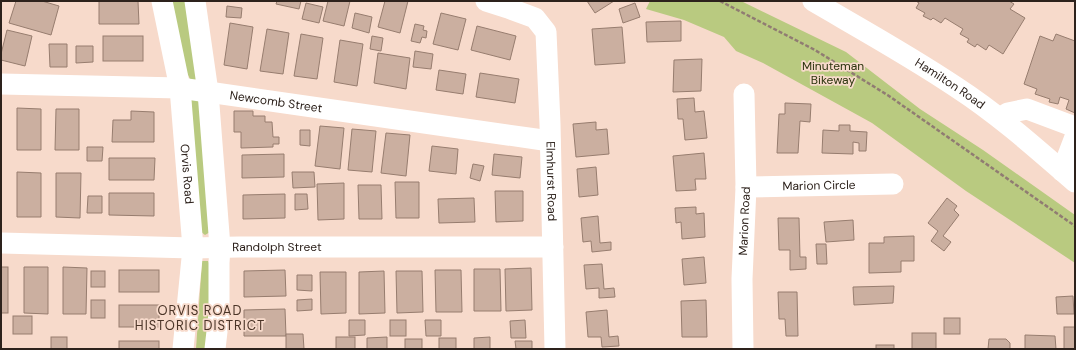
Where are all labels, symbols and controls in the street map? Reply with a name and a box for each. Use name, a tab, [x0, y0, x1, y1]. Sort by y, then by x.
street label: Hamilton Road	[912, 55, 988, 113]
park label: Minuteman Bikeway	[802, 58, 864, 88]
street label: Newcomb Street	[229, 87, 324, 116]
street label: Elmhurst Road	[542, 141, 560, 221]
street label: Orvis Road	[177, 143, 197, 205]
street label: Marion Circle	[782, 177, 856, 194]
street label: Marion Road	[735, 186, 754, 256]
street label: Randolph Street	[232, 239, 322, 255]
district label: ORVIS ROAD HISTORIC DISTRICT	[135, 302, 265, 334]

